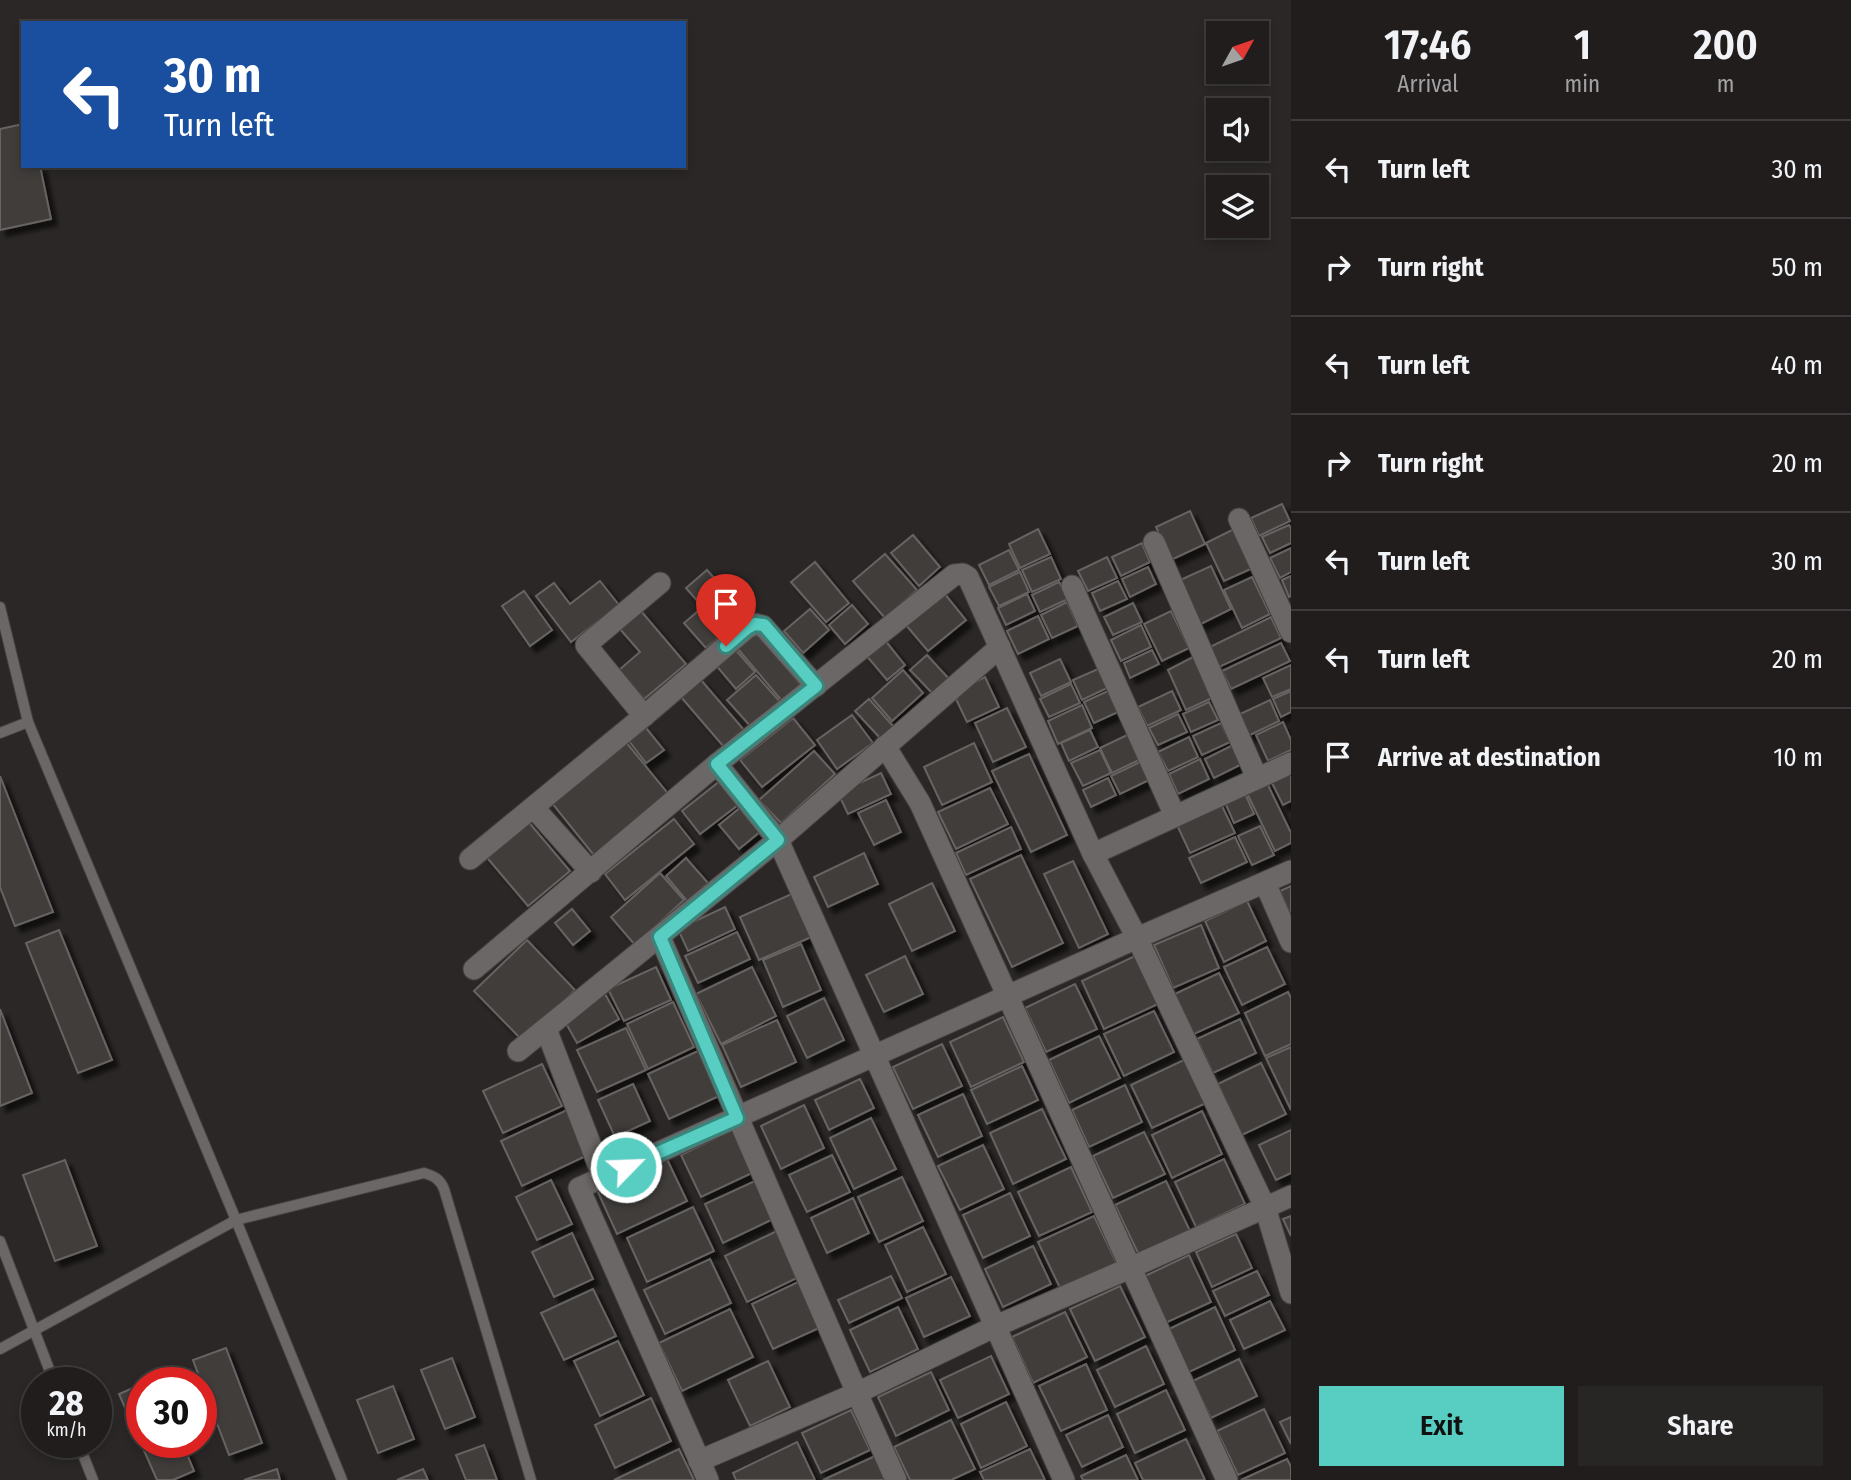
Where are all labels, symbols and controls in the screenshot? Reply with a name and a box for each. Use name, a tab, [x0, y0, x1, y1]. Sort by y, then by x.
text: 17:46	[1384, 20, 1472, 70]
text: 1	[1574, 20, 1591, 70]
text: 200	[1693, 20, 1758, 70]
north arrow	[1206, 21, 1269, 84]
map controls	[1206, 21, 1269, 238]
text: 30 m	[164, 46, 262, 105]
icon: left	[49, 49, 140, 140]
text: Arrival	[1397, 70, 1458, 98]
text: min	[1565, 70, 1600, 98]
text: m	[1717, 70, 1734, 98]
button: sound	[1206, 98, 1269, 161]
text: Turn left	[164, 106, 274, 144]
icon: left	[1319, 150, 1357, 188]
text: Turn left	[1378, 154, 1470, 185]
text: 30 m	[1772, 154, 1823, 185]
button: layers	[1206, 175, 1269, 238]
icon: right	[1319, 248, 1357, 286]
text: Turn right	[1378, 252, 1484, 283]
text: 50 m	[1771, 252, 1823, 283]
icon: left	[1319, 346, 1357, 384]
text: Turn left	[1378, 350, 1470, 381]
text: 40 m	[1771, 350, 1823, 381]
icon: right	[1319, 444, 1357, 482]
text: Turn right	[1378, 448, 1484, 479]
text: 20 m	[1772, 448, 1823, 479]
icon: left	[1319, 542, 1357, 580]
text: Turn left	[1378, 546, 1470, 577]
text: 30 m	[1772, 546, 1823, 577]
pin	[696, 574, 756, 646]
icon: arrive	[707, 585, 745, 623]
icon: left	[1319, 640, 1357, 678]
text: Turn left	[1378, 644, 1470, 675]
text: 20 m	[1772, 644, 1823, 675]
icon: arrive	[1319, 738, 1357, 776]
text: Arrive at destination	[1378, 742, 1601, 773]
text: 10 m	[1773, 742, 1823, 773]
position arrow	[589, 1130, 663, 1204]
speed limit sign: 30	[126, 1367, 217, 1458]
text: 28	[49, 1382, 84, 1424]
button: Exit	[1319, 1386, 1564, 1466]
button: Share	[1578, 1386, 1823, 1466]
text: km/h	[46, 1419, 87, 1441]

